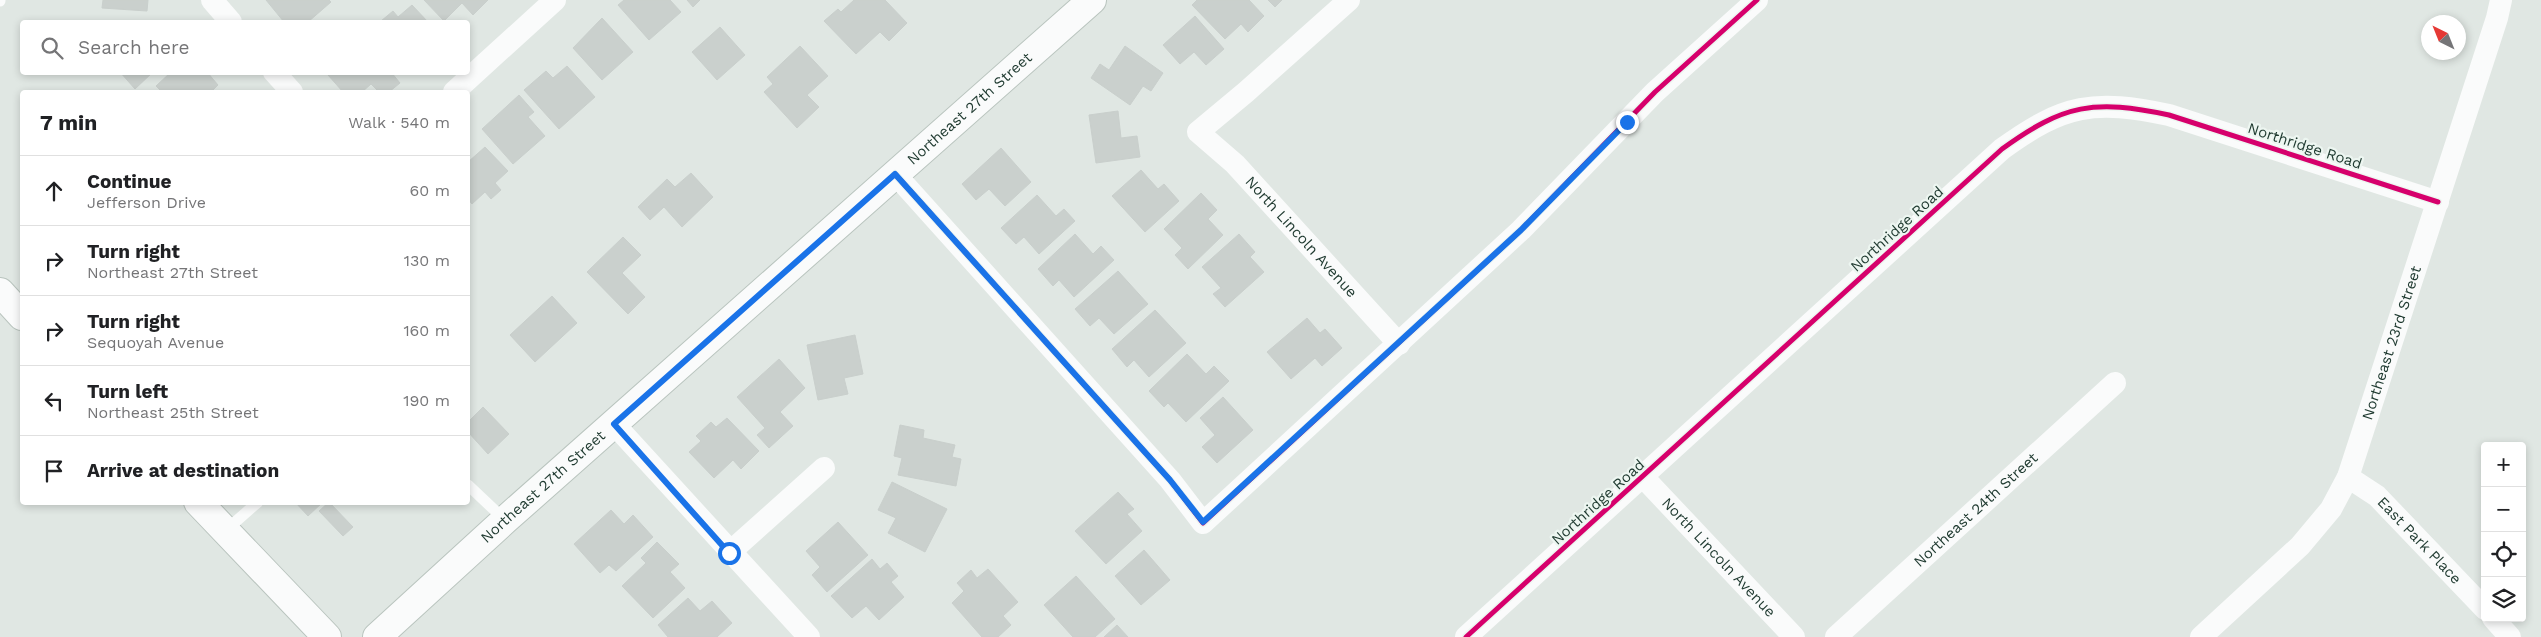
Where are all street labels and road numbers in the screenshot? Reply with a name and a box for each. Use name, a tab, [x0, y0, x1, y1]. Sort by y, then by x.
street label: Northeast 27th Street	[904, 48, 1036, 168]
street label: Northridge Road	[2246, 119, 2364, 173]
street label: North Lincoln Avenue	[1242, 173, 1361, 301]
street label: Northridge Road	[1847, 182, 1947, 276]
street label: Northeast 23rd Street	[2358, 263, 2425, 422]
street label: Northeast 27th Street	[477, 426, 609, 547]
street label: Northeast 24th Street	[1910, 448, 2042, 571]
street label: Northridge Road	[1548, 455, 1648, 549]
street label: East Park Place	[2374, 493, 2465, 588]
street label: North Lincoln Avenue	[1658, 494, 1779, 621]

